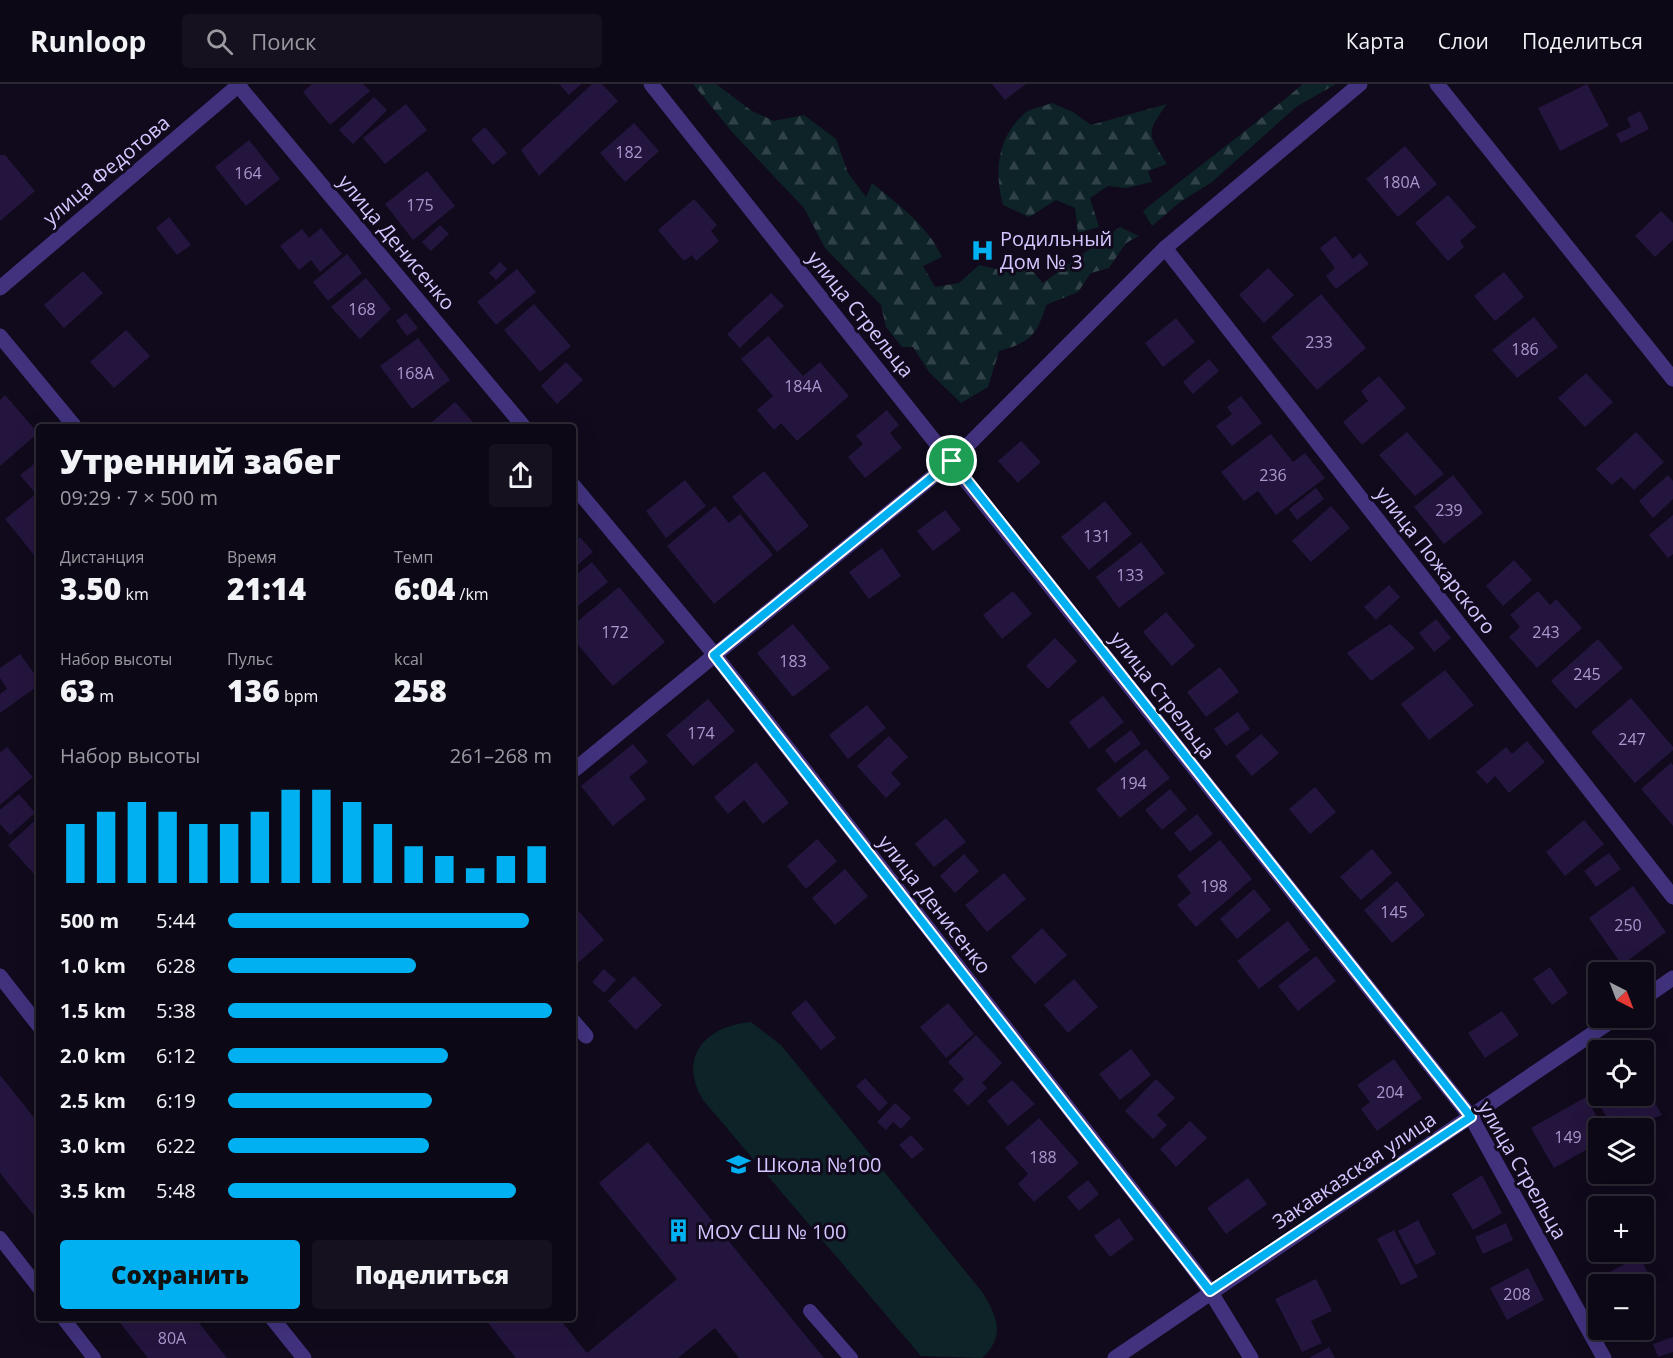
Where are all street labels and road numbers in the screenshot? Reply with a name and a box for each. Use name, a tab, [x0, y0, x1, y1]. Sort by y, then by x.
street label: улица Федотова	[37, 109, 175, 231]
street label: улица Денисенко	[332, 169, 462, 315]
street label: улица Стрельца	[802, 245, 920, 383]
street label: улица Пожарского	[1370, 481, 1502, 639]
street label: улица Стрельца	[1105, 625, 1221, 765]
street label: улица Денисенко	[872, 829, 998, 979]
street label: улица Стрельца	[1472, 1096, 1574, 1244]
street label: Закавказская улица	[1267, 1105, 1441, 1235]

